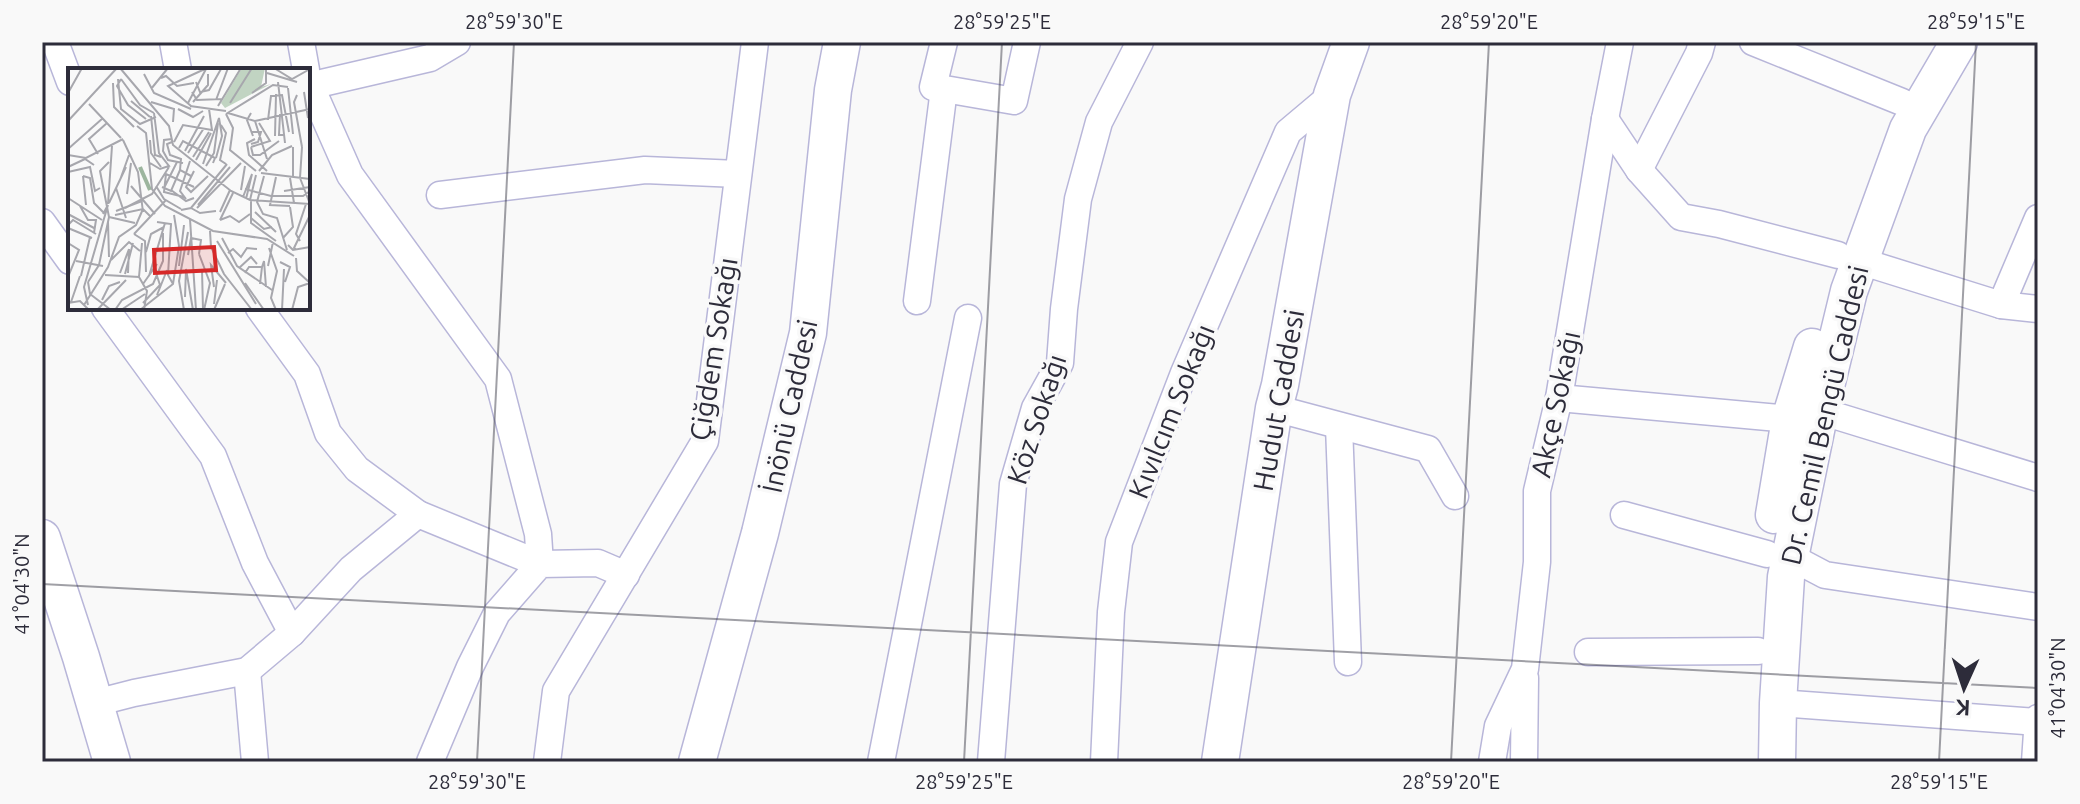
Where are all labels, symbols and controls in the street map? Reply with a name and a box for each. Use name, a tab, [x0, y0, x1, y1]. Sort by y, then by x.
text: 28°59'30"E	[465, 10, 563, 33]
text: 28°59'25"E	[953, 10, 1051, 33]
text: 28°59'20"E	[1440, 10, 1538, 33]
text: 28°59'15"E	[1927, 10, 2025, 33]
inset map	[68, 68, 310, 310]
street label: Çiğdem Sokağı	[683, 255, 743, 443]
street label: Dr. Cemil Bengü Caddesi	[1774, 262, 1874, 568]
street label: Hudut Caddesi	[1247, 307, 1309, 493]
street label: İnönü Caddesi	[755, 316, 823, 496]
street label: Kıvılcım Sokağı	[1122, 319, 1220, 503]
street label: Akçe Sokağı	[1524, 328, 1586, 480]
street label: Köz Sokağı	[1000, 350, 1072, 488]
text: 41°04'30"N	[10, 533, 33, 635]
text: 41°04'30"N	[2046, 637, 2069, 739]
north arrow	[1924, 648, 2004, 728]
text: K	[1955, 696, 1971, 721]
text: 28°59'30"E	[428, 770, 526, 793]
text: 28°59'25"E	[915, 770, 1013, 793]
text: 28°59'20"E	[1402, 770, 1500, 793]
text: 28°59'15"E	[1890, 770, 1988, 793]

